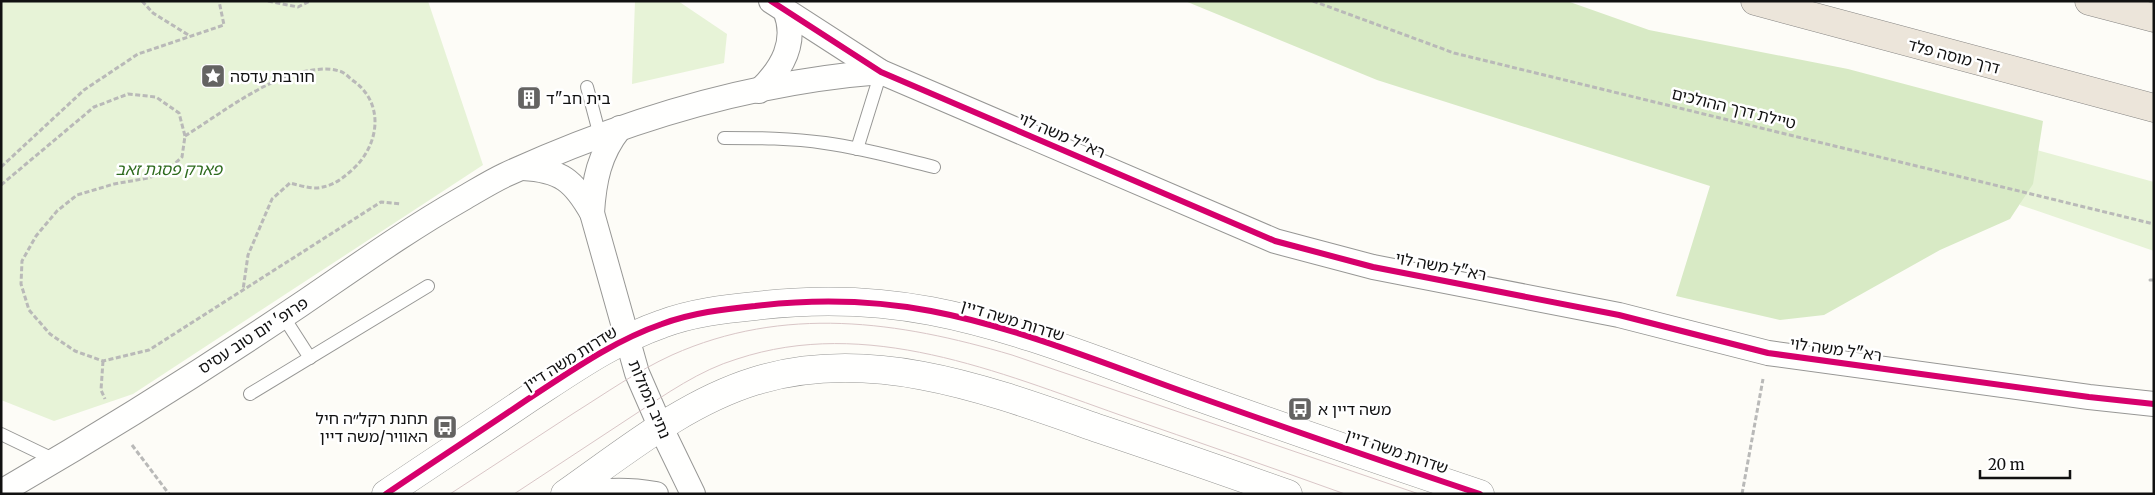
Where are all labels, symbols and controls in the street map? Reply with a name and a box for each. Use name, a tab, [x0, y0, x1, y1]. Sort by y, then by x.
street label: דרך מוסה פלד	[1906, 34, 2003, 78]
place icon: חורבת עדסה	[200, 63, 226, 89]
place label: חורבת עדסה	[230, 66, 315, 86]
street label: טיילת דרך ההולכים	[1670, 83, 1798, 133]
building icon: בית חב"ד	[516, 85, 542, 111]
place label: בית חב"ד	[546, 88, 611, 108]
street label: רא"ל משה לוי	[1016, 108, 1108, 162]
park label: פארק פסגת זאב	[116, 159, 224, 179]
street label: רא"ל משה לוי	[1394, 247, 1488, 285]
street label: פרופ' יום טוב עסיס	[194, 292, 312, 378]
street label: שדרות משה דיין	[959, 295, 1067, 345]
street label: שדרות משה דיין	[519, 321, 621, 395]
street label: רא"ל משה לוי	[1789, 333, 1883, 365]
street label: נתיב המזלות	[624, 357, 676, 441]
bus stop icon: משה דיין א	[1287, 396, 1313, 422]
place label: משה דיין א	[1318, 399, 1391, 419]
place label: תחנת רקל״ה חיל האוויר/משה דיין	[316, 408, 428, 446]
bus stop icon: תחנת רקל״ה חיל האוויר/משה דיין	[432, 414, 458, 440]
street label: שדרות משה דיין	[1343, 424, 1451, 478]
scale bar	[1980, 448, 2070, 480]
text: 20 m	[1988, 455, 2025, 474]

